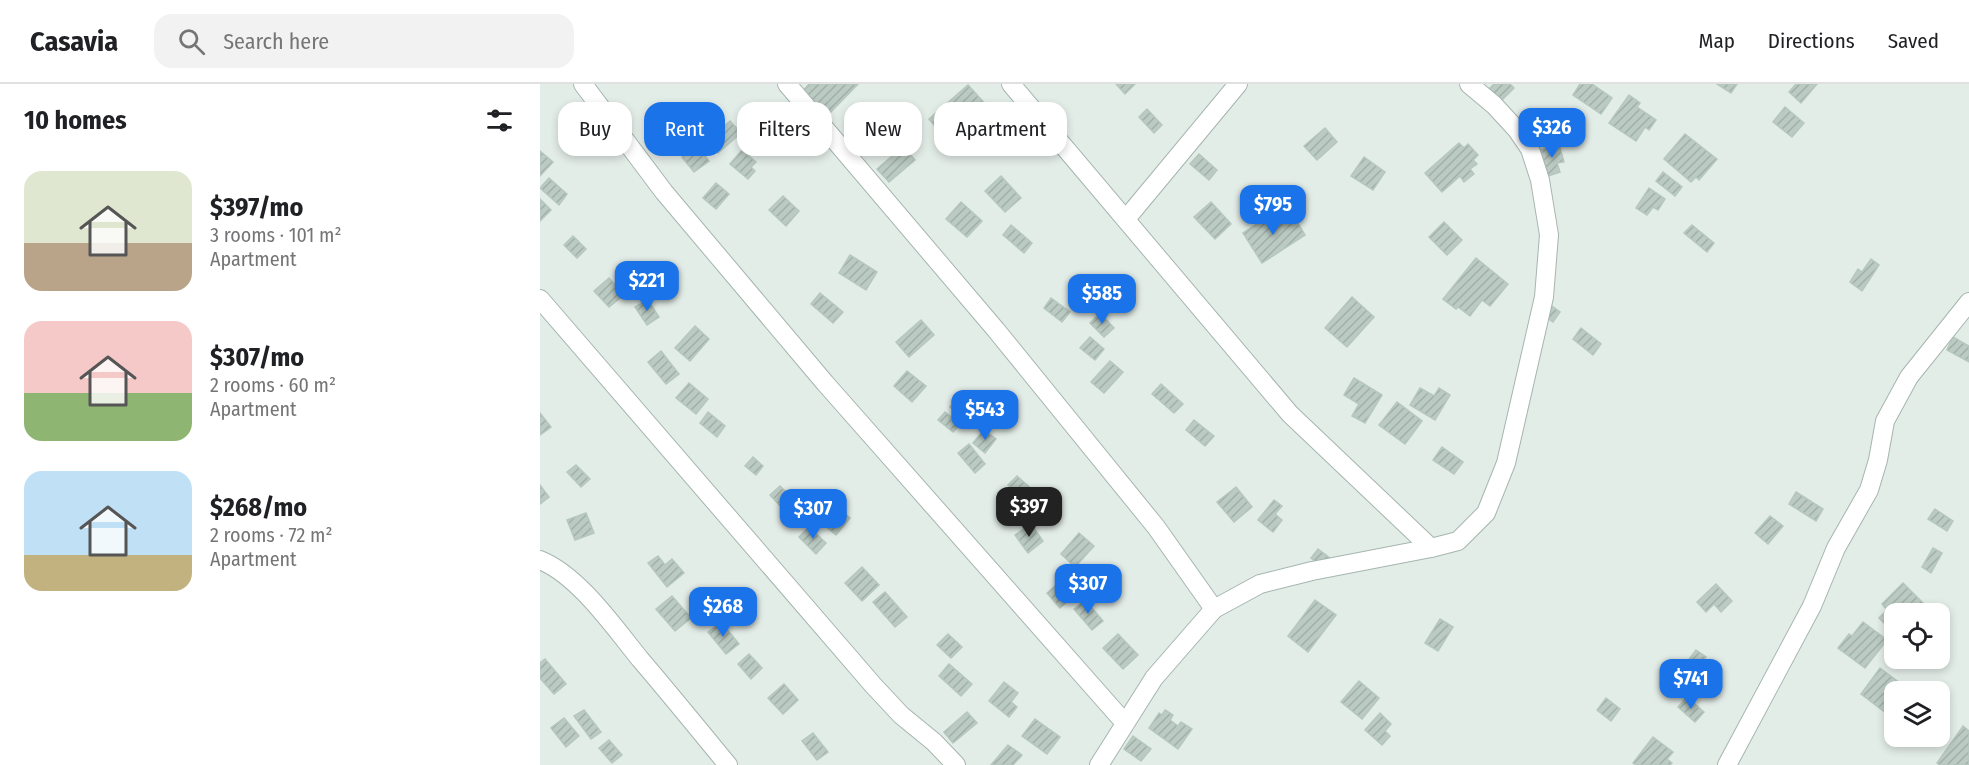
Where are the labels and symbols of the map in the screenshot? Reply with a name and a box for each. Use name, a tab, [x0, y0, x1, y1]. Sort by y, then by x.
pin: $326	[1516, 108, 1588, 159]
pin: $795	[1237, 185, 1309, 236]
pin: $221	[611, 261, 683, 312]
pin: $585	[1066, 274, 1138, 325]
pin: $543	[949, 390, 1021, 441]
pin: $397	[993, 487, 1065, 538]
pin: $307	[777, 489, 849, 540]
pin: $307	[1052, 564, 1124, 615]
pin: $268	[687, 587, 759, 638]
pin: $741	[1655, 659, 1727, 710]

